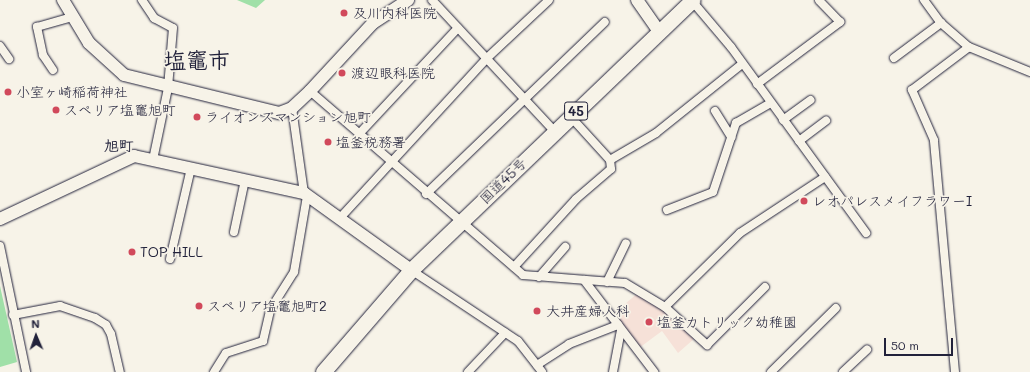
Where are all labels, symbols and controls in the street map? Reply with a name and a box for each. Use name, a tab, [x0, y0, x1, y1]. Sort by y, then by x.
place label: 及川内科医院	[353, 5, 437, 21]
marker: 及川内科医院	[338, 7, 350, 19]
district label: 塩竈市	[164, 47, 230, 73]
place label: 渡辺眼科医院	[351, 65, 435, 81]
marker: 渡辺眼科医院	[336, 67, 348, 79]
place label: 小室ヶ崎稲荷神社	[16, 84, 128, 100]
marker: 小室ヶ崎稲荷神社	[3, 87, 13, 97]
road number: 45	[564, 100, 588, 122]
place label: スペリア塩竈旭町	[64, 102, 176, 118]
marker: スペリア塩竈旭町	[51, 105, 61, 115]
place label: ライオンズマンション旭町	[205, 109, 373, 125]
marker: ライオンズマンション旭町	[192, 112, 202, 122]
place label: 塩釜税務署	[336, 134, 406, 150]
district label: 旭町	[104, 137, 134, 155]
marker: 塩釜税務署	[323, 137, 333, 147]
street label: 国道45号	[476, 155, 530, 207]
place label: レオパレスメイフラワーI	[812, 193, 972, 209]
marker: レオパレスメイフラワーI	[799, 196, 809, 206]
place label: TOP HILL	[140, 244, 203, 260]
marker: TOP HILL	[127, 247, 137, 257]
place label: スペリア塩竈旭町2	[207, 298, 327, 314]
marker: スペリア塩竈旭町2	[194, 301, 204, 311]
place label: 大井産婦人科	[546, 303, 630, 319]
marker: 大井産婦人科	[531, 305, 543, 317]
place label: 塩釜カトリック幼稚園	[657, 314, 797, 330]
north arrow	[16, 316, 56, 356]
text: N	[31, 316, 40, 331]
marker: 塩釜カトリック幼稚園	[644, 317, 654, 327]
scale bar	[886, 330, 955, 356]
text: 50 m	[891, 337, 919, 353]

